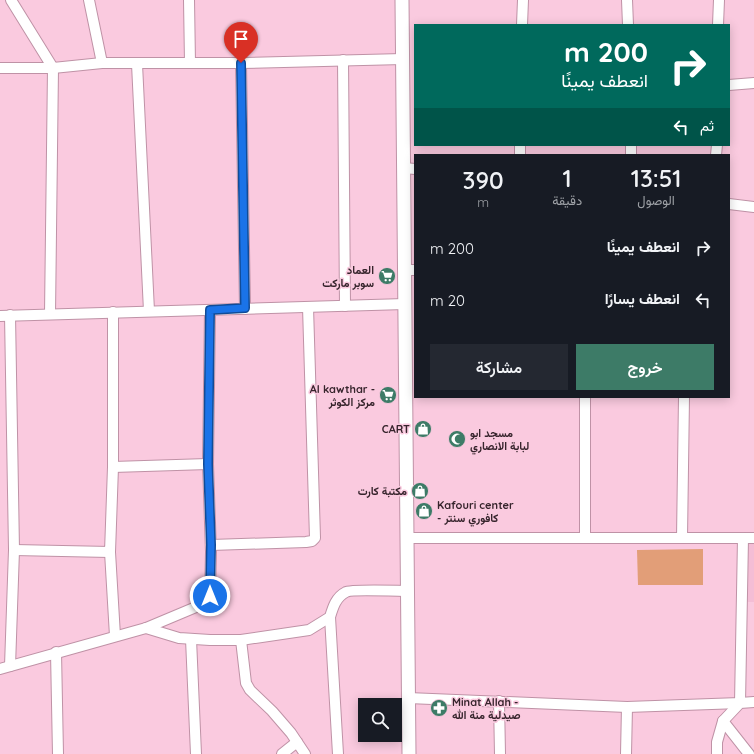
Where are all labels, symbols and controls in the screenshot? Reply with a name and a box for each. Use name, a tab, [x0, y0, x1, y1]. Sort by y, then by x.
pin	[224, 22, 258, 63]
icon: arrive	[230, 28, 252, 50]
text: 200 m	[564, 34, 648, 69]
icon: right	[662, 40, 714, 92]
text: انعطف يمينًا	[561, 69, 648, 92]
icon: left	[670, 116, 692, 138]
text: ثم	[700, 116, 714, 135]
text: 1	[563, 163, 572, 193]
text: 13:51	[631, 163, 681, 193]
text: 390	[463, 165, 504, 195]
text: دقيقة	[552, 192, 582, 208]
text: الوصول	[637, 192, 675, 208]
text: m	[477, 194, 489, 210]
text: انعطف يمينًا	[607, 237, 680, 256]
icon: right	[692, 237, 714, 259]
text: 200 m	[430, 239, 474, 258]
place label: العماد سوبر ماركت	[322, 263, 374, 290]
supermarket icon: العماد سوبر ماركت	[377, 266, 397, 286]
text: انعطف يسارًا	[605, 289, 680, 308]
icon: left	[692, 289, 714, 311]
text: 20 m	[430, 291, 465, 310]
button: مشاركة	[430, 344, 568, 390]
button: خروج	[576, 344, 714, 390]
place label: Al kawthar - مركز الكوثر	[310, 382, 375, 409]
supermarket icon: Al kawthar - مركز الكوثر	[378, 385, 398, 405]
shop icon: CART	[413, 419, 433, 439]
place label: CART	[382, 422, 410, 436]
place label: مسجد ابو لبابة الانصاري	[470, 426, 529, 455]
mosque icon: مسجد ابو لبابة الانصاري	[447, 429, 467, 449]
shop icon: مكتبة كارت	[410, 481, 430, 501]
place label: مكتبة كارت	[358, 484, 407, 498]
place label: Kafouri center - كافوري سنتر	[437, 498, 514, 527]
shop icon: Kafouri center - كافوري سنتر	[414, 501, 434, 521]
position arrow	[189, 575, 231, 617]
place label: Minat Allah - صيدلية منة الله	[452, 695, 521, 722]
map controls	[358, 698, 402, 742]
button: search	[358, 698, 402, 742]
pharmacy icon: Minat Allah - صيدلية منة الله	[429, 698, 449, 718]

